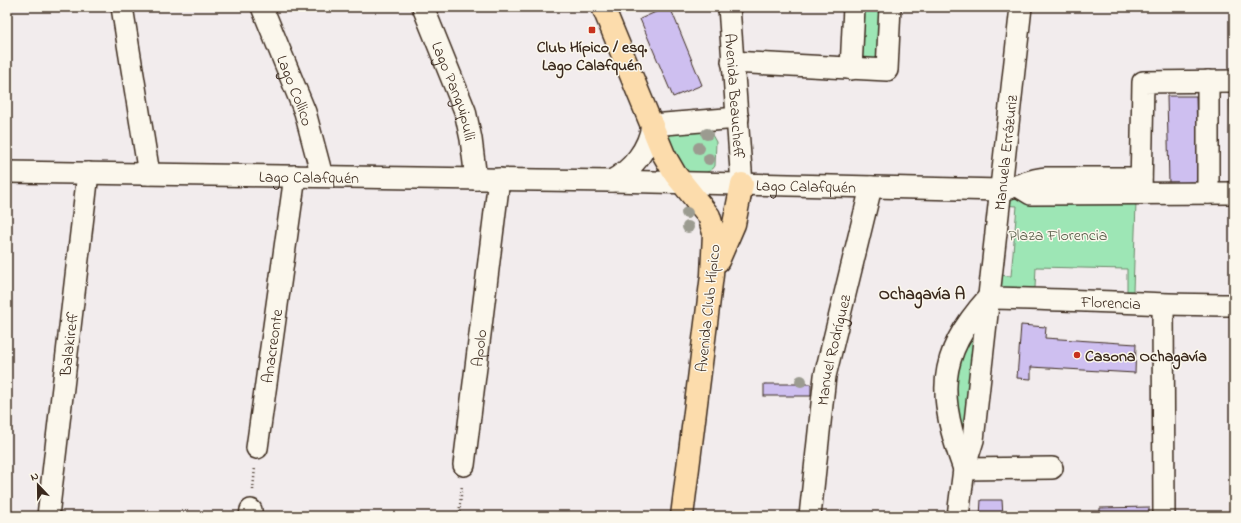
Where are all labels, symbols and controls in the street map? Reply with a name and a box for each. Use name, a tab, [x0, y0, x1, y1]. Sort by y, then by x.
marker: Club Hípico / esq. Lago Calafquén	[587, 25, 597, 35]
street label: Avenida Beaucheff	[717, 33, 750, 160]
place label: Club Hípico / esq. Lago Calafquén	[537, 36, 648, 79]
street label: Lago Panguipulli	[424, 38, 481, 143]
street label: Lago Collico	[269, 52, 318, 129]
street label: Manuela Errázuriz	[989, 93, 1025, 212]
street label: Lago Calafquén	[259, 166, 359, 191]
street label: Lago Calafquén	[755, 174, 856, 201]
park label: Plaza Florencia	[1009, 224, 1108, 248]
street label: Avenida Club Hípico	[690, 243, 728, 373]
district label: Ochagavía A	[879, 282, 965, 309]
street label: Florencia	[1079, 291, 1141, 317]
street label: Manuel Rodríguez	[812, 292, 859, 407]
street label: Anacreonte	[256, 307, 290, 385]
street label: Balakireff	[54, 311, 86, 379]
street label: Apolo	[466, 328, 495, 368]
place label: Casona Ochagavía	[1085, 345, 1207, 370]
marker: Casona Ochagavía	[1072, 350, 1082, 360]
north arrow	[18, 465, 58, 505]
text: N	[28, 468, 41, 485]

